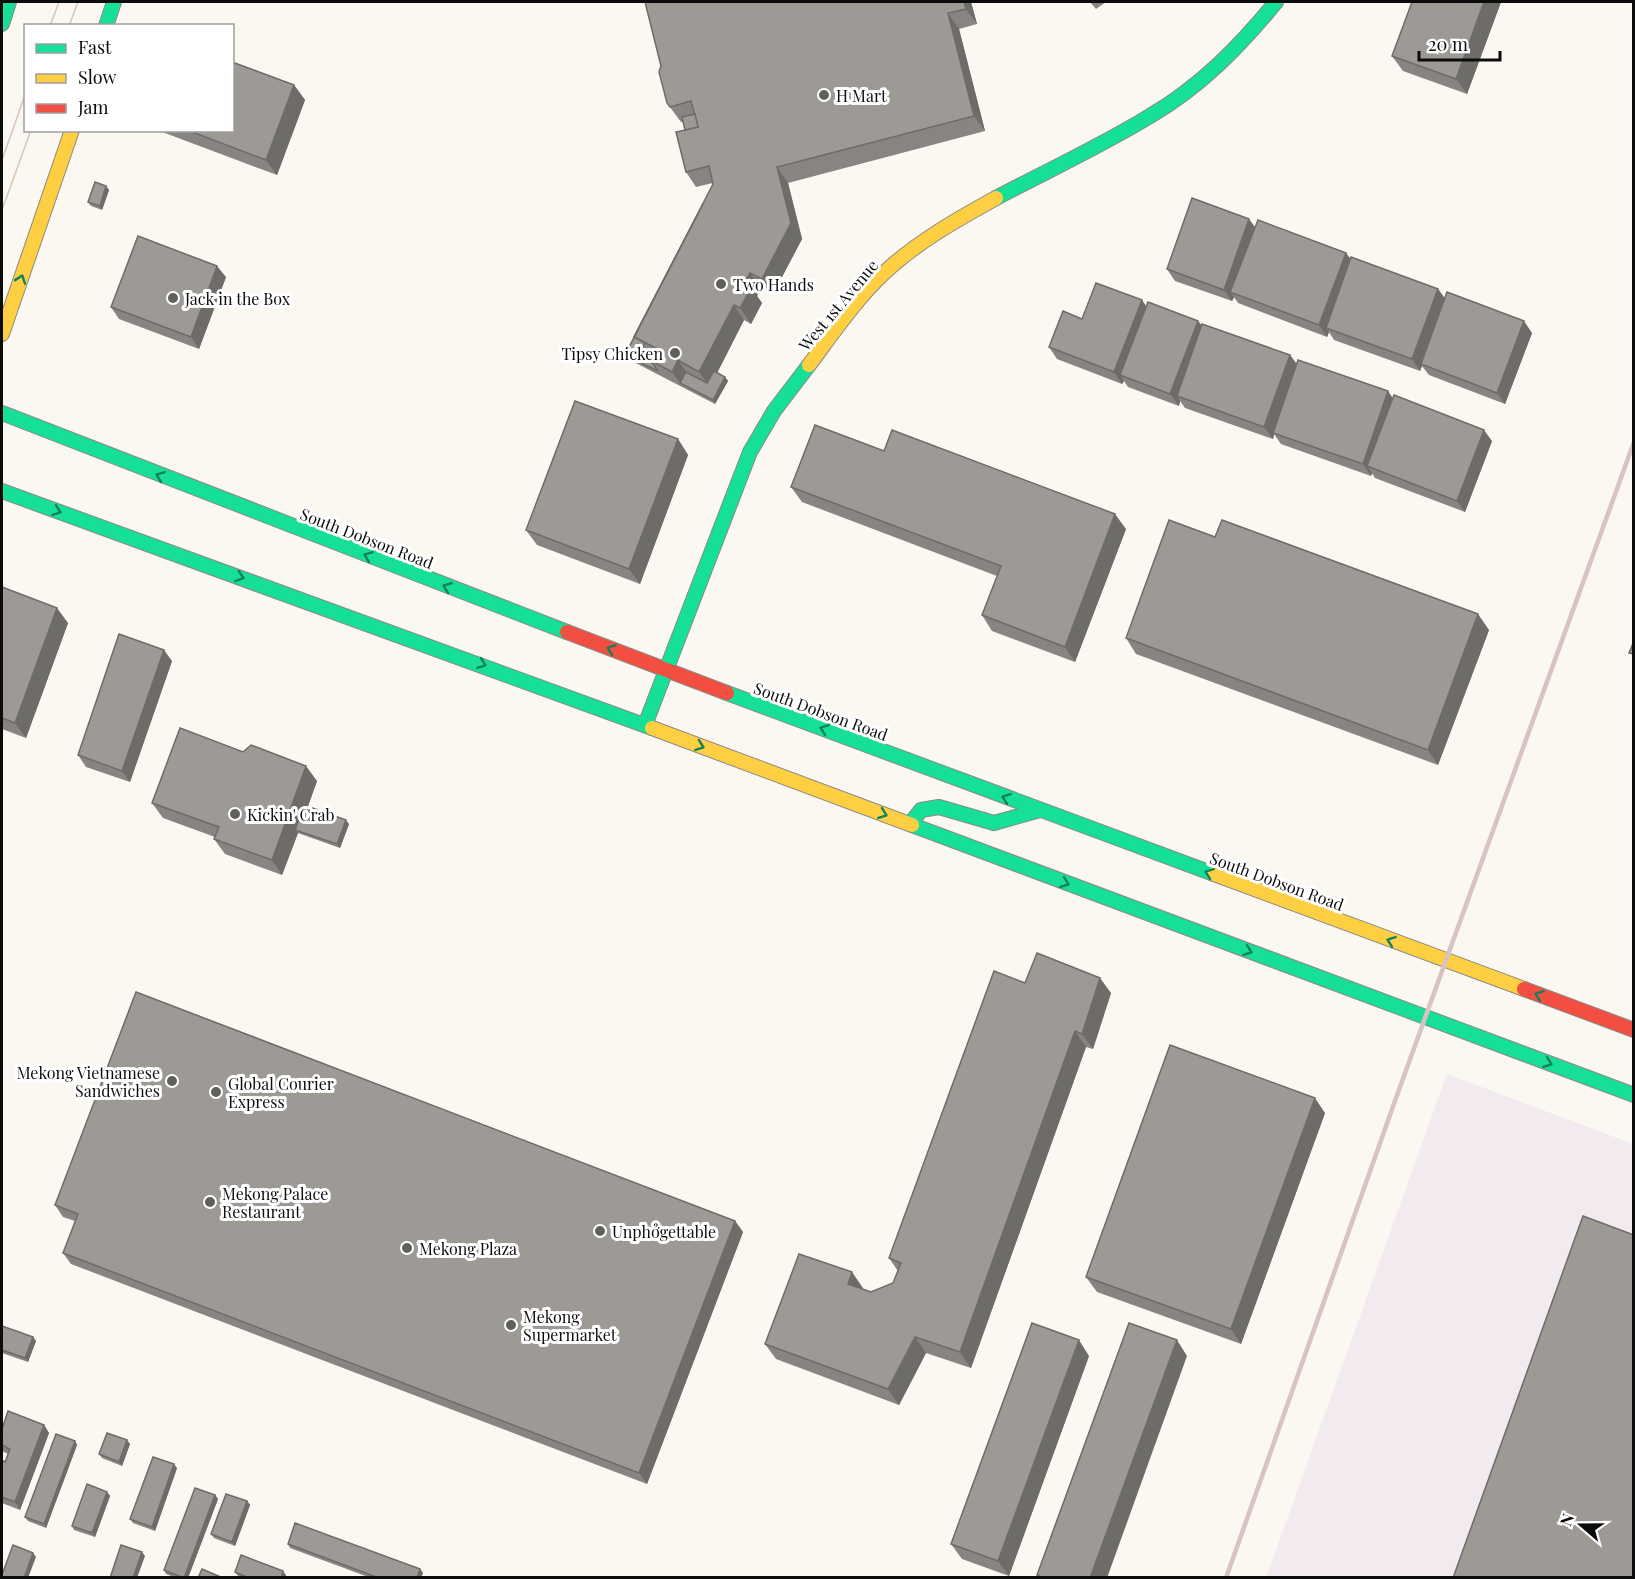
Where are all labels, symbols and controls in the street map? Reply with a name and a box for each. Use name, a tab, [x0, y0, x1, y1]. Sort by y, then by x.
legend	[24, 24, 234, 132]
scale bar	[1419, 24, 1500, 62]
text: 20 m	[1428, 32, 1468, 56]
text: Fast	[78, 35, 112, 59]
text: Slow	[78, 65, 116, 89]
place label: H Mart	[836, 85, 887, 106]
marker: H Mart	[817, 88, 831, 102]
text: Jam	[77, 95, 108, 119]
street label: West 1st Avenue	[793, 255, 882, 356]
one-way arrow	[13, 274, 26, 285]
place label: Two Hands	[733, 274, 814, 295]
marker: Two Hands	[714, 277, 728, 291]
place label: Jack in the Box	[184, 288, 291, 309]
marker: Jack in the Box	[166, 291, 180, 305]
place label: Tipsy Chicken	[561, 343, 663, 364]
marker: Tipsy Chicken	[668, 346, 682, 360]
one-way arrow	[155, 470, 165, 483]
street label: South Dobson Road	[297, 503, 437, 573]
one-way arrow	[51, 504, 61, 517]
one-way arrow	[363, 551, 374, 564]
one-way arrow	[234, 570, 245, 583]
one-way arrow	[442, 581, 453, 594]
one-way arrow	[606, 644, 617, 657]
one-way arrow	[476, 657, 487, 669]
street label: South Dobson Road	[751, 677, 891, 745]
one-way arrow	[819, 724, 829, 737]
one-way arrow	[694, 739, 705, 752]
one-way arrow	[1001, 792, 1012, 805]
place label: Kickin' Crab	[247, 804, 335, 825]
marker: Kickin' Crab	[228, 807, 242, 821]
one-way arrow	[877, 807, 888, 820]
street label: South Dobson Road	[1207, 847, 1347, 915]
one-way arrow	[1204, 868, 1215, 880]
one-way arrow	[1059, 875, 1070, 888]
one-way arrow	[1386, 936, 1397, 948]
one-way arrow	[1242, 944, 1253, 956]
one-way arrow	[1534, 990, 1545, 1002]
one-way arrow	[1543, 1056, 1553, 1069]
place label: Mekong Vietnamese Sandwiches	[17, 1062, 160, 1101]
place label: Global Courier Express	[228, 1073, 334, 1112]
marker: Mekong Vietnamese Sandwiches	[165, 1074, 179, 1088]
marker: Global Courier Express	[209, 1085, 223, 1099]
place label: Mekong Palace Restaurant	[222, 1183, 328, 1222]
marker: Mekong Palace Restaurant	[203, 1195, 217, 1209]
place label: Unphởgettable	[612, 1221, 716, 1242]
marker: Unphởgettable	[593, 1224, 607, 1238]
place label: Mekong Plaza	[419, 1238, 517, 1259]
marker: Mekong Plaza	[400, 1241, 414, 1255]
place label: Mekong Supermarket	[523, 1306, 617, 1345]
marker: Mekong Supermarket	[504, 1318, 518, 1332]
north arrow	[1551, 1495, 1611, 1555]
text: N	[1555, 1510, 1578, 1529]

